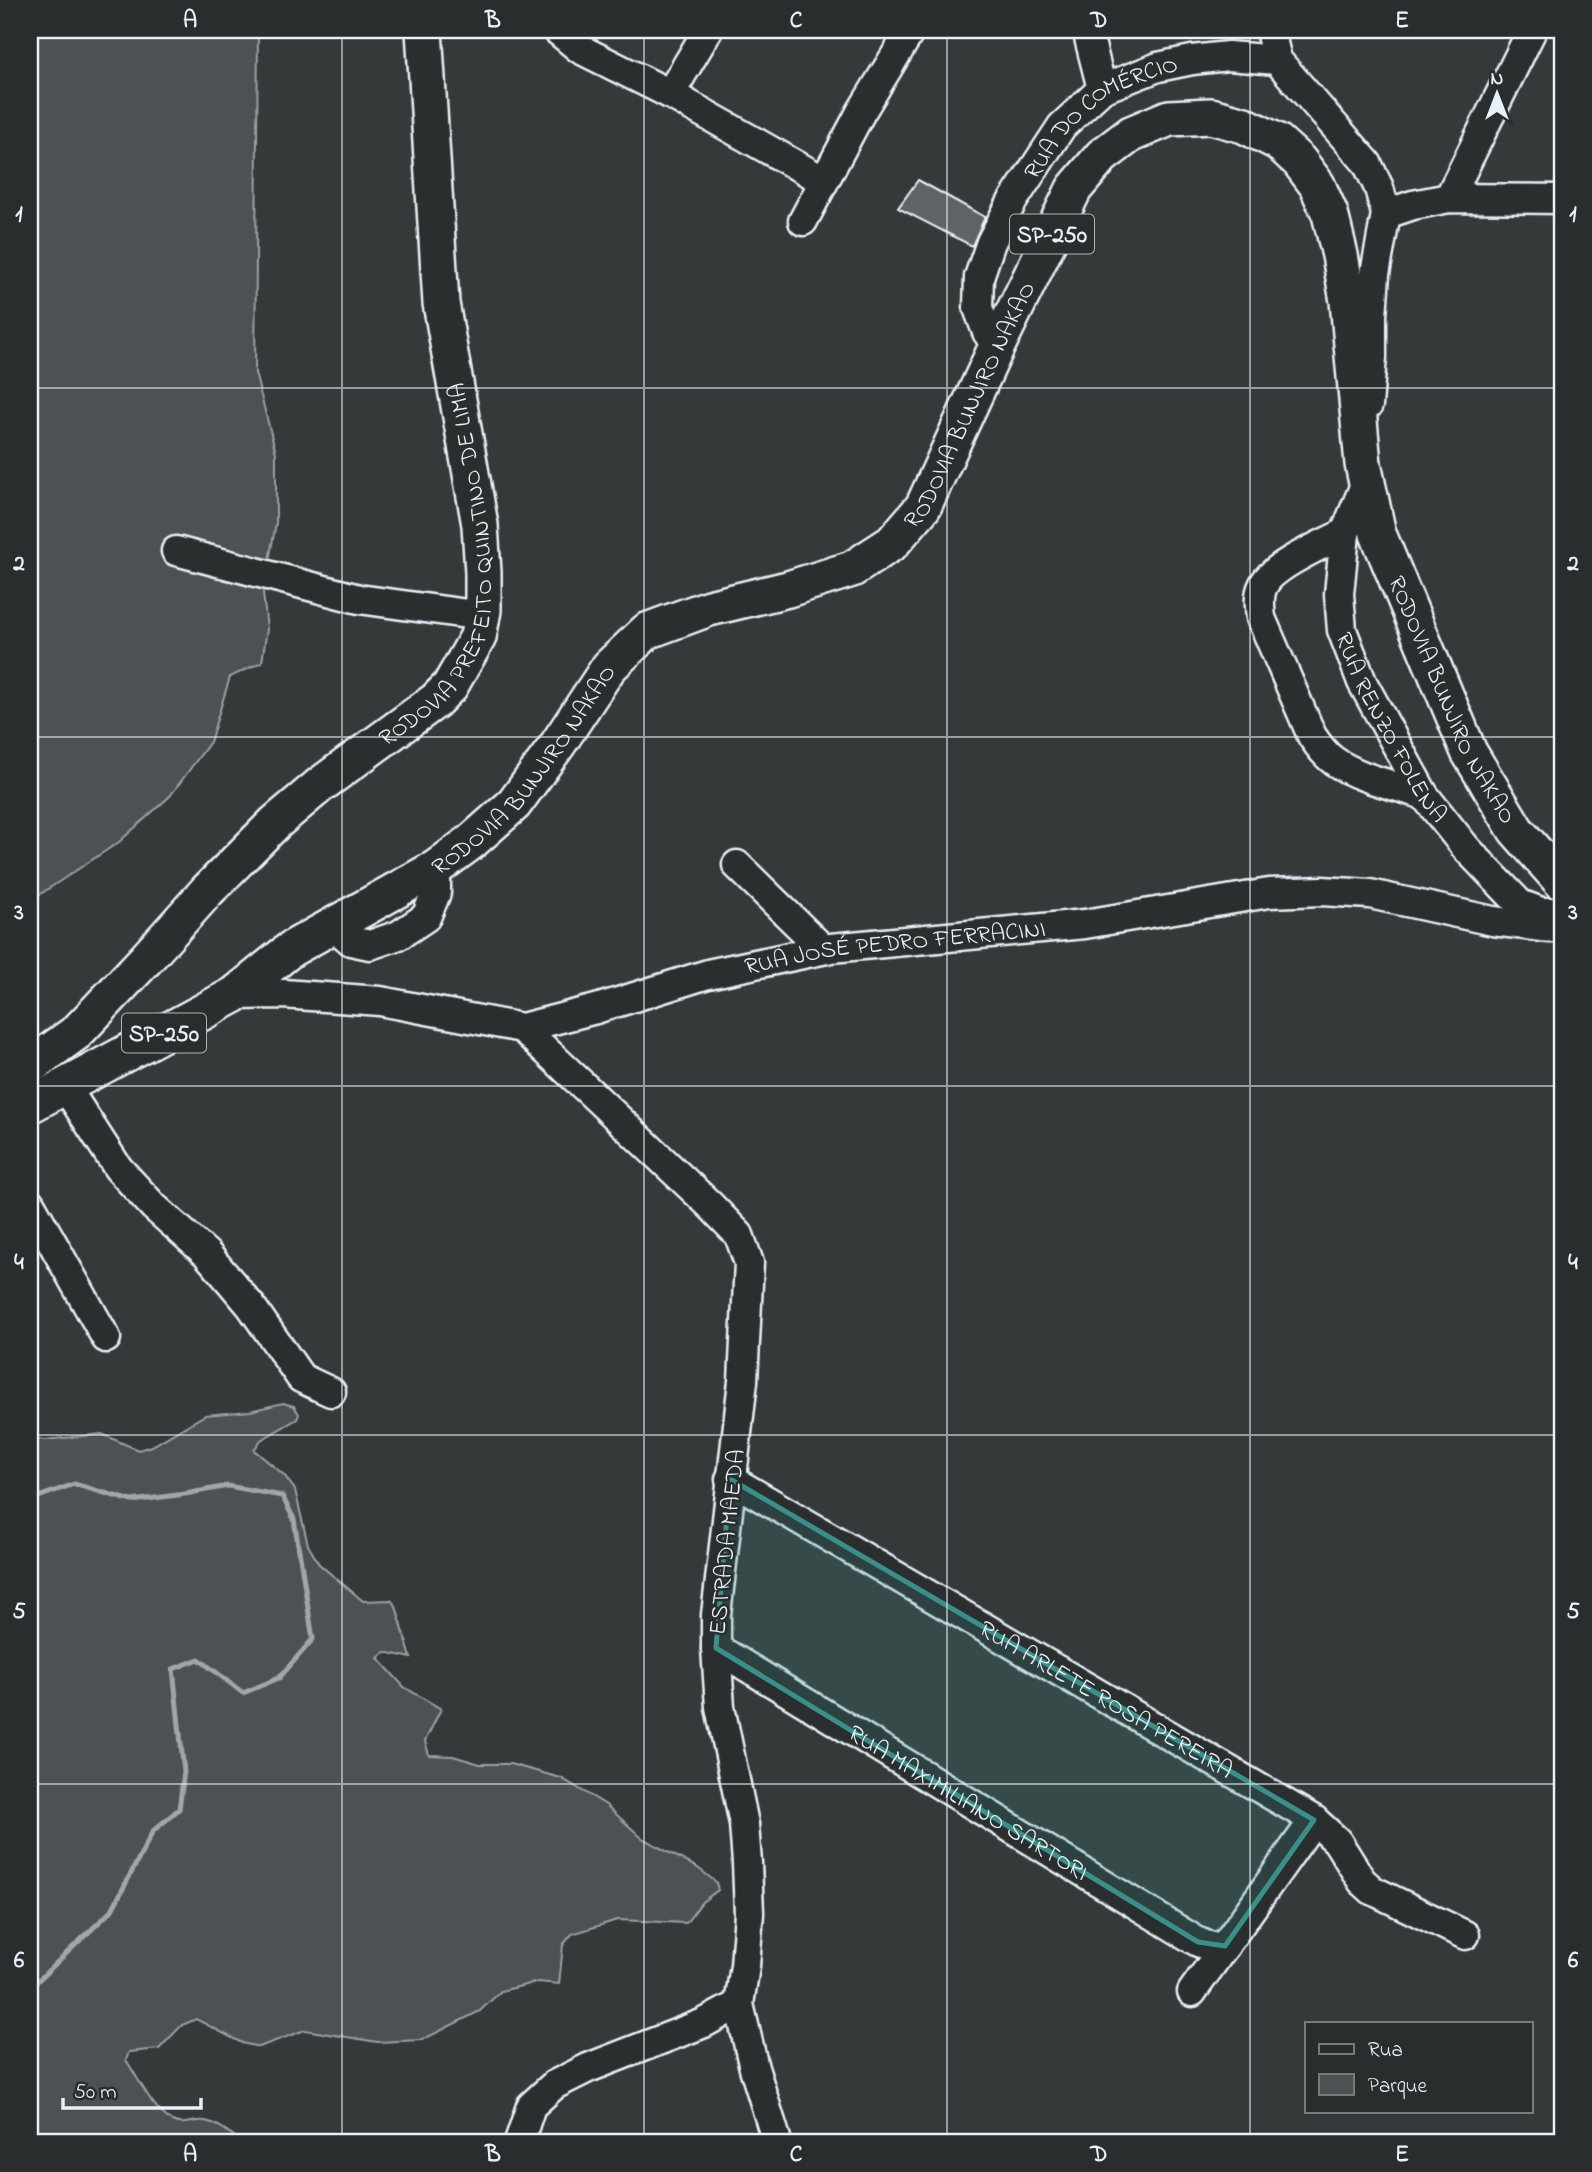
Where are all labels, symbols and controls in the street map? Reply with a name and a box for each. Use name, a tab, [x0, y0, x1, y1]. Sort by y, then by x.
text: A	[183, 5, 197, 38]
text: B	[484, 5, 501, 38]
text: C	[790, 5, 803, 38]
text: D	[1090, 5, 1107, 38]
text: E	[1395, 5, 1409, 38]
street label: RUA DO COMÉRCIO	[1016, 48, 1181, 187]
north arrow	[1462, 60, 1532, 130]
text: N	[1491, 66, 1504, 93]
text: 1	[15, 199, 23, 232]
text: 1	[1569, 199, 1577, 232]
road number: SP-250	[1010, 215, 1094, 254]
street label: RODOVIA BUNJIRO NAKAO	[897, 276, 1046, 538]
street label: RODOVIA PREFEITO QUINTINO DE LIMA	[372, 380, 503, 756]
text: 2	[12, 548, 25, 581]
text: 2	[1566, 548, 1579, 581]
street label: RODOVIA BUNJIRO NAKAO	[1377, 571, 1523, 831]
street label: RUA RENZO FOLENA	[1325, 628, 1455, 831]
street label: RODOVIA BUNJIRO NAKAO	[425, 658, 626, 885]
text: 3	[13, 897, 24, 930]
text: 3	[1567, 897, 1578, 930]
street label: RUA JOSÉ PEDRO FERRACINI	[742, 913, 1047, 986]
road number: SP-250	[122, 1014, 206, 1052]
text: 4	[14, 1247, 24, 1280]
text: 4	[1568, 1247, 1578, 1280]
street label: ESTRADA MAEDA	[701, 1448, 756, 1637]
text: 5	[12, 1596, 26, 1629]
text: 5	[1566, 1596, 1580, 1629]
street label: RUA ARLETE ROSA PEREIRA	[972, 1613, 1239, 1789]
street label: RUA MAXIMILIANO SARTORI	[840, 1717, 1094, 1891]
text: 6	[14, 1945, 25, 1978]
text: 6	[1568, 1945, 1579, 1978]
legend	[1305, 2022, 1532, 2112]
text: Rua	[1368, 2036, 1403, 2066]
scale bar	[63, 2067, 201, 2111]
text: Parque	[1368, 2072, 1427, 2102]
text: 50 m	[74, 2078, 117, 2108]
text: A	[183, 2139, 197, 2172]
text: B	[484, 2139, 501, 2172]
text: C	[790, 2139, 803, 2172]
text: D	[1090, 2139, 1107, 2172]
text: E	[1395, 2139, 1409, 2172]

